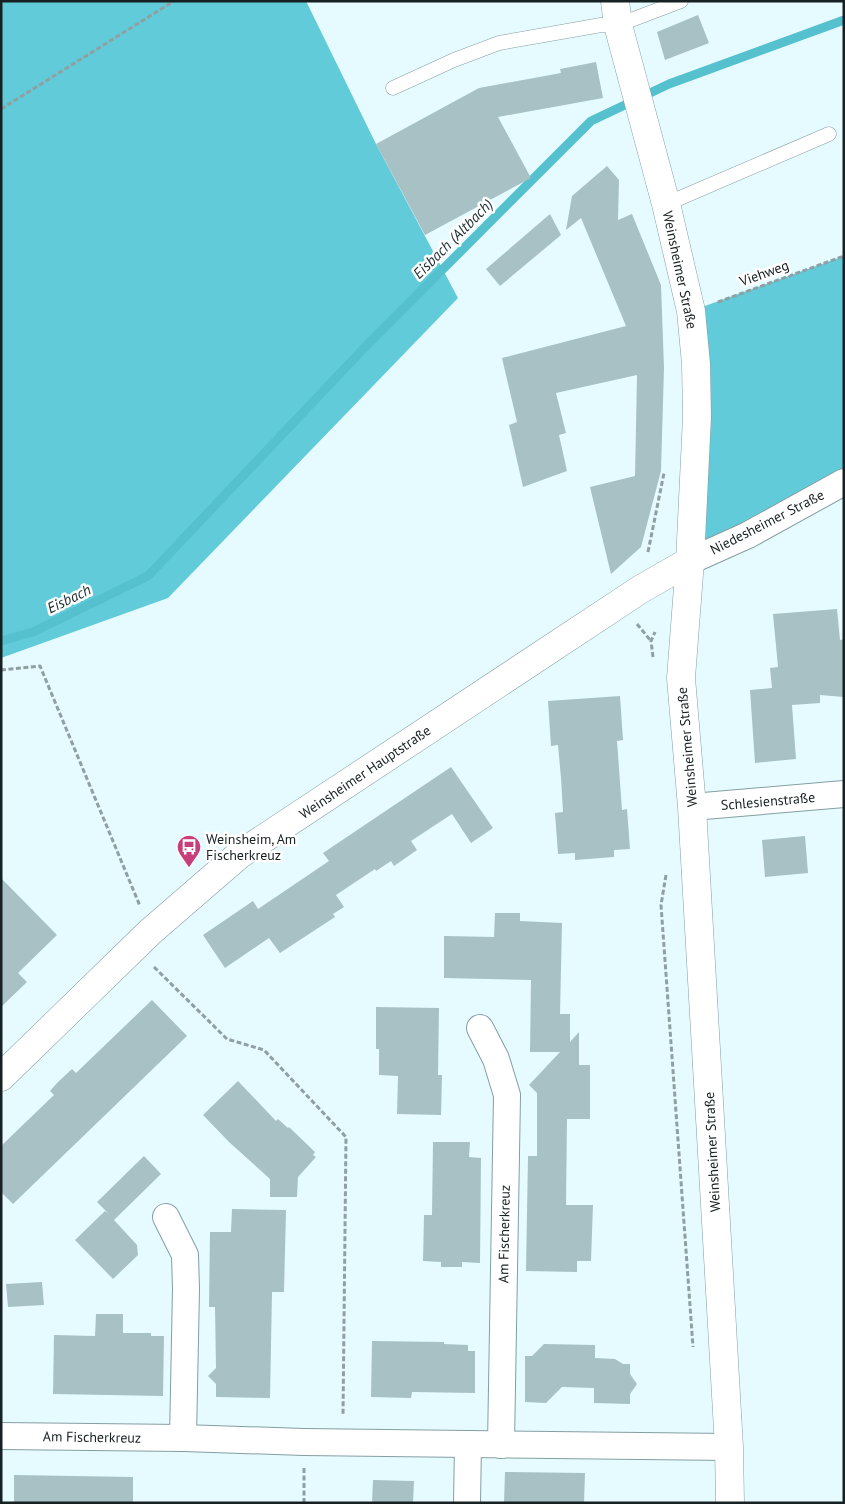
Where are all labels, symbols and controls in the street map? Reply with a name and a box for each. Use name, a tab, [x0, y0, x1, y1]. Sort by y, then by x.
water label: Eisbach (Altbach)	[409, 195, 497, 283]
street label: Weinsheimer Straße	[659, 209, 701, 331]
street label: Viehweg	[736, 256, 791, 291]
street label: Niedesheimer Straße	[707, 485, 827, 559]
water label: Eisbach	[44, 580, 94, 617]
street label: Weinsheimer Straße	[673, 686, 701, 808]
street label: Weinsheimer Hauptstraße	[296, 721, 434, 823]
street label: Schlesienstraße	[720, 788, 816, 814]
place label: Weinsheim, Am Fischerkreuz	[206, 830, 296, 864]
bus stop icon: Weinsheim, Am Fischerkreuz	[176, 834, 202, 868]
street label: Weinsheimer Straße	[700, 1092, 724, 1212]
street label: Am Fischerkreuz	[494, 1185, 514, 1283]
street label: Am Fischerkreuz	[43, 1427, 141, 1447]

